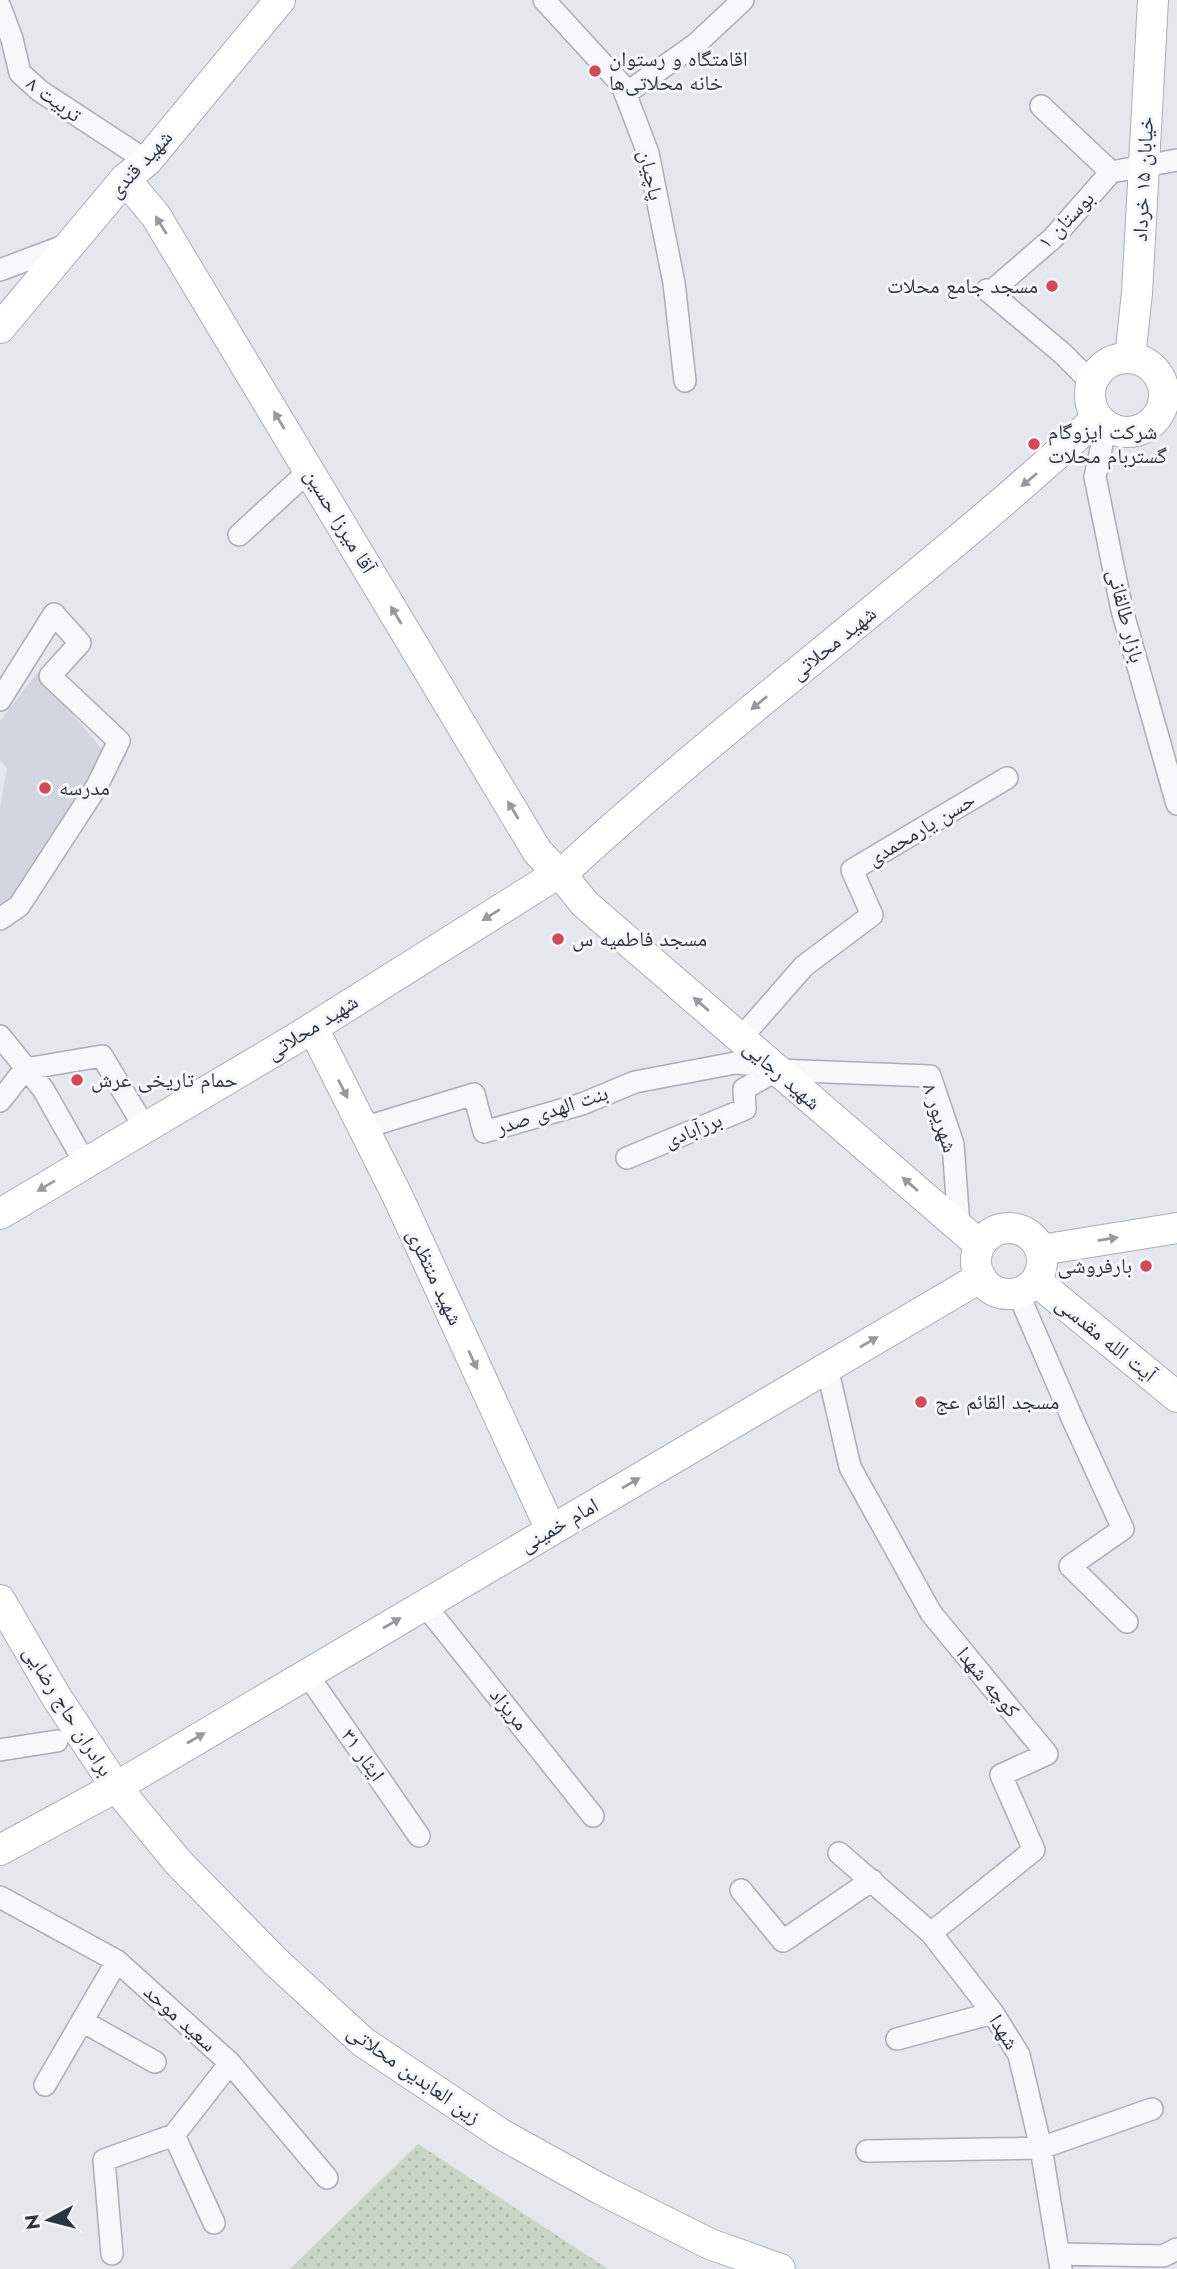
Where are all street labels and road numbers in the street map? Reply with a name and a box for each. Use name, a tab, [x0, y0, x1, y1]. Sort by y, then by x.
street label: تربیت ۸	[20, 69, 88, 129]
street label: خیابان ۱۵ خرداد	[1125, 116, 1161, 242]
street label: شهید قندی	[101, 123, 179, 205]
street label: پاچیان	[631, 147, 671, 203]
street label: بوستان ۱	[1031, 184, 1101, 256]
street label: آقا میرزا حسین	[297, 463, 383, 580]
street label: بازار طالقانی	[1100, 566, 1152, 666]
street label: شهید محلاتی	[783, 599, 883, 687]
street label: حسن یارمحمدی	[861, 785, 981, 873]
street label: شهید محلاتی	[260, 987, 364, 1067]
street label: شهید رجایی	[737, 1033, 827, 1117]
street label: بنت الهدی صدر	[491, 1078, 612, 1143]
street label: ۸ شهریور	[915, 1080, 965, 1156]
street label: برزآبادی	[660, 1105, 726, 1155]
street label: شهید منتظری	[400, 1224, 470, 1330]
street label: آیت الله مقدسی	[1049, 1289, 1163, 1389]
street label: امام خمینی	[514, 1490, 604, 1560]
street label: برادران حاج رضایی	[16, 1640, 120, 1782]
street label: کوچه شهدا	[949, 1640, 1027, 1724]
street label: مریزاد	[482, 1681, 536, 1737]
street label: ایثار ۳۱	[334, 1723, 392, 1787]
street label: سعید موحد	[137, 1977, 223, 2059]
street label: شهدا	[982, 2008, 1026, 2056]
street label: زین العابدین محلاتی	[341, 2017, 487, 2131]

